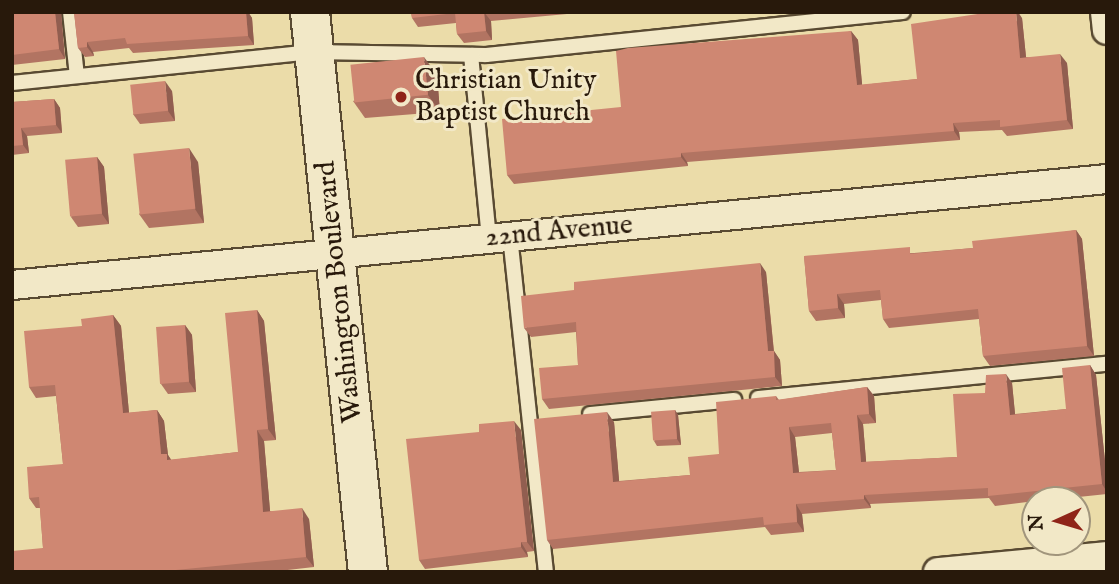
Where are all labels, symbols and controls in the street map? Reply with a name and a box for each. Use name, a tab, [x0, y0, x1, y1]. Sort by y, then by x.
place label: Christian Unity Baptist Church	[415, 64, 596, 130]
marker: Christian Unity Baptist Church	[393, 89, 409, 105]
street label: Washington Boulevard	[310, 159, 370, 425]
street label: 22nd Avenue	[484, 209, 634, 255]
north arrow	[1021, 486, 1091, 556]
text: N	[1025, 513, 1050, 531]

